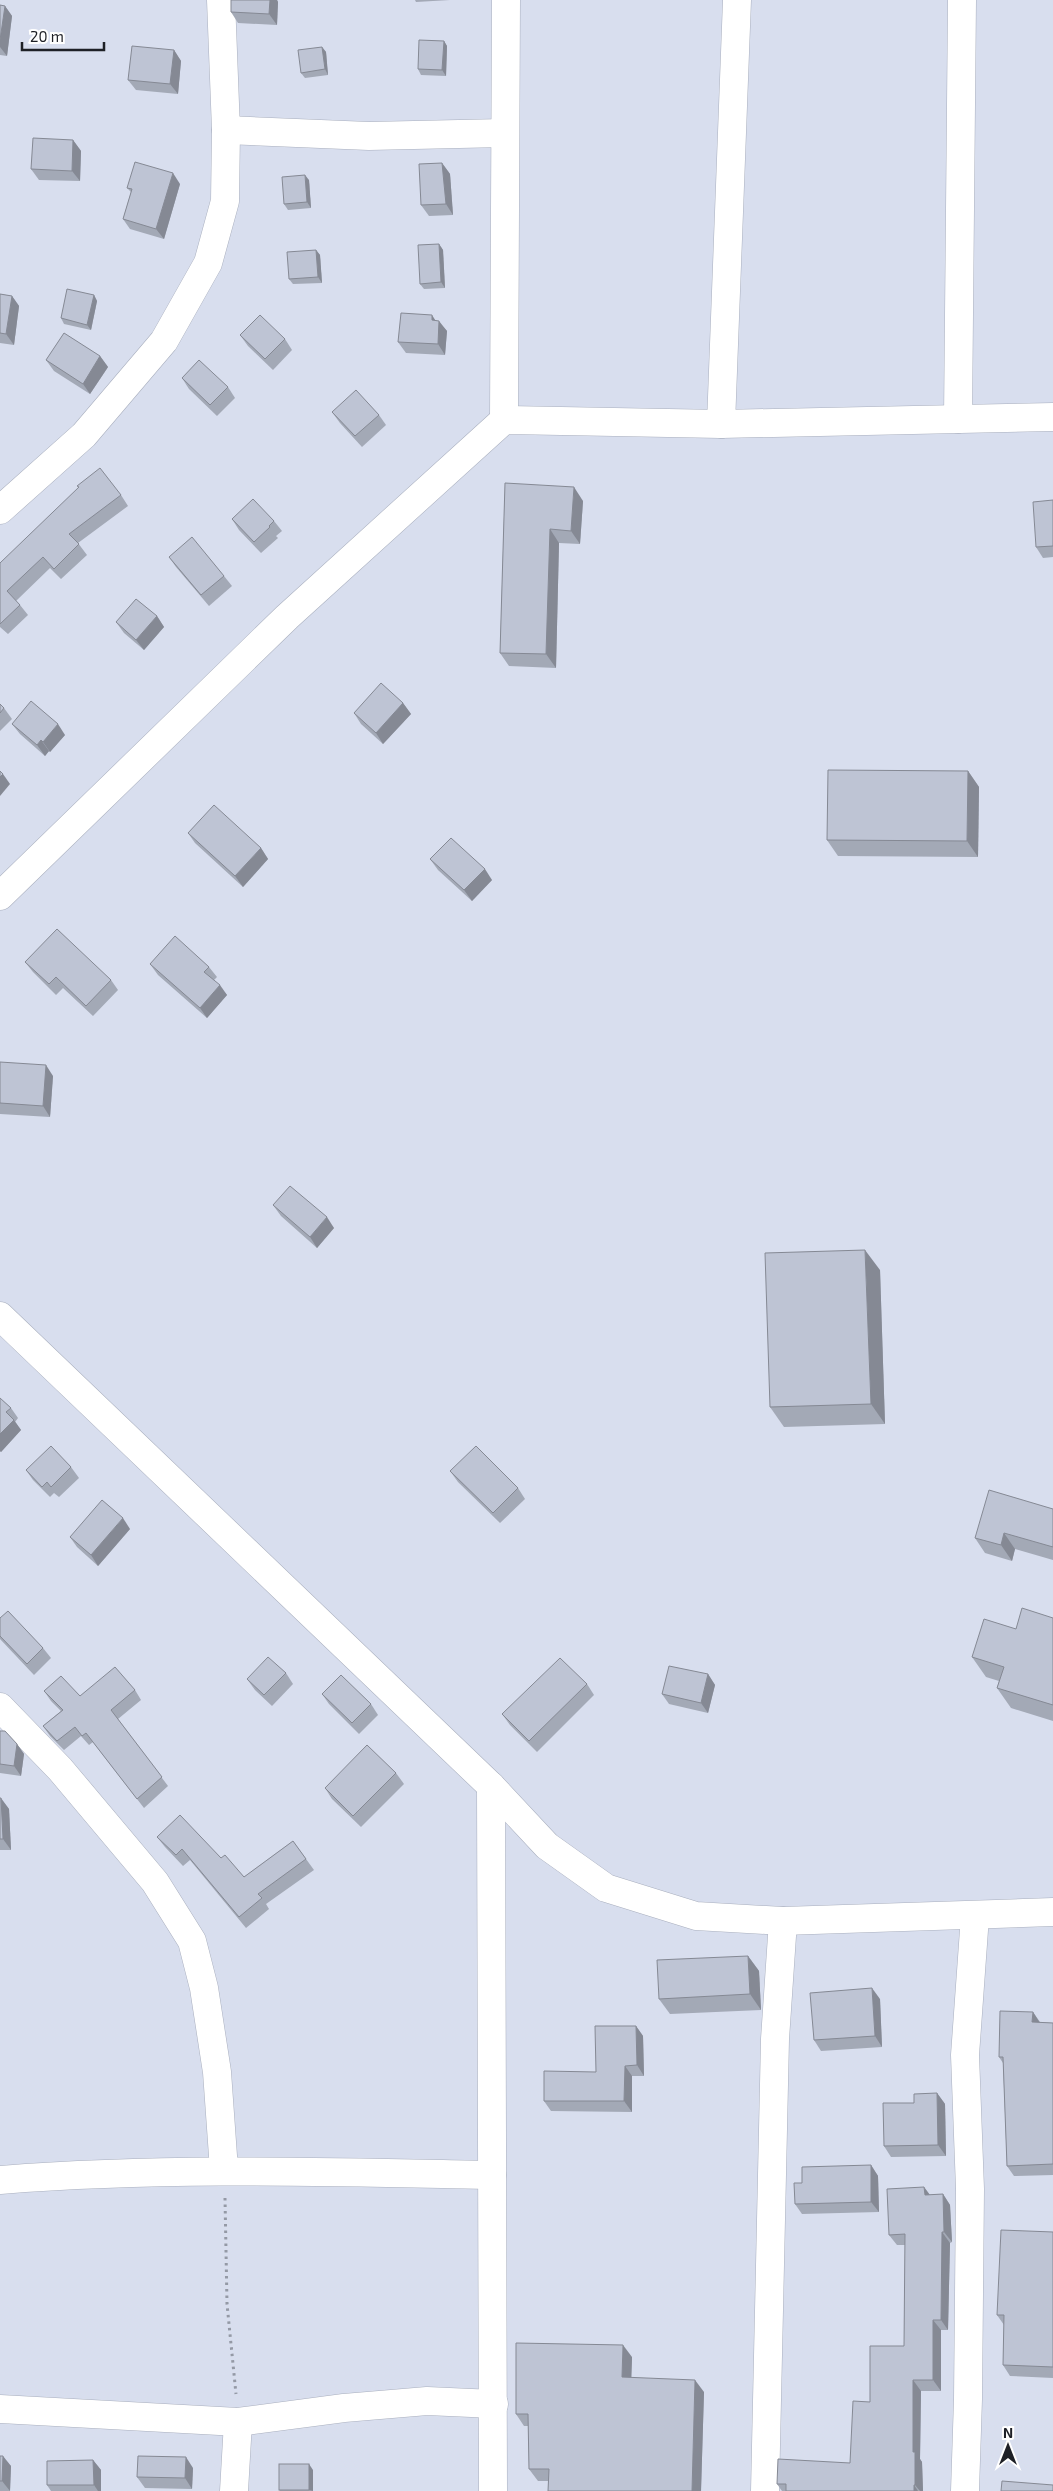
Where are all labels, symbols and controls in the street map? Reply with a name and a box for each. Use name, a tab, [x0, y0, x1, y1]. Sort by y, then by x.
scale bar	[22, 20, 105, 52]
text: 20 m	[30, 27, 64, 45]
north arrow	[983, 2421, 1033, 2471]
text: N	[1003, 2424, 1013, 2441]

